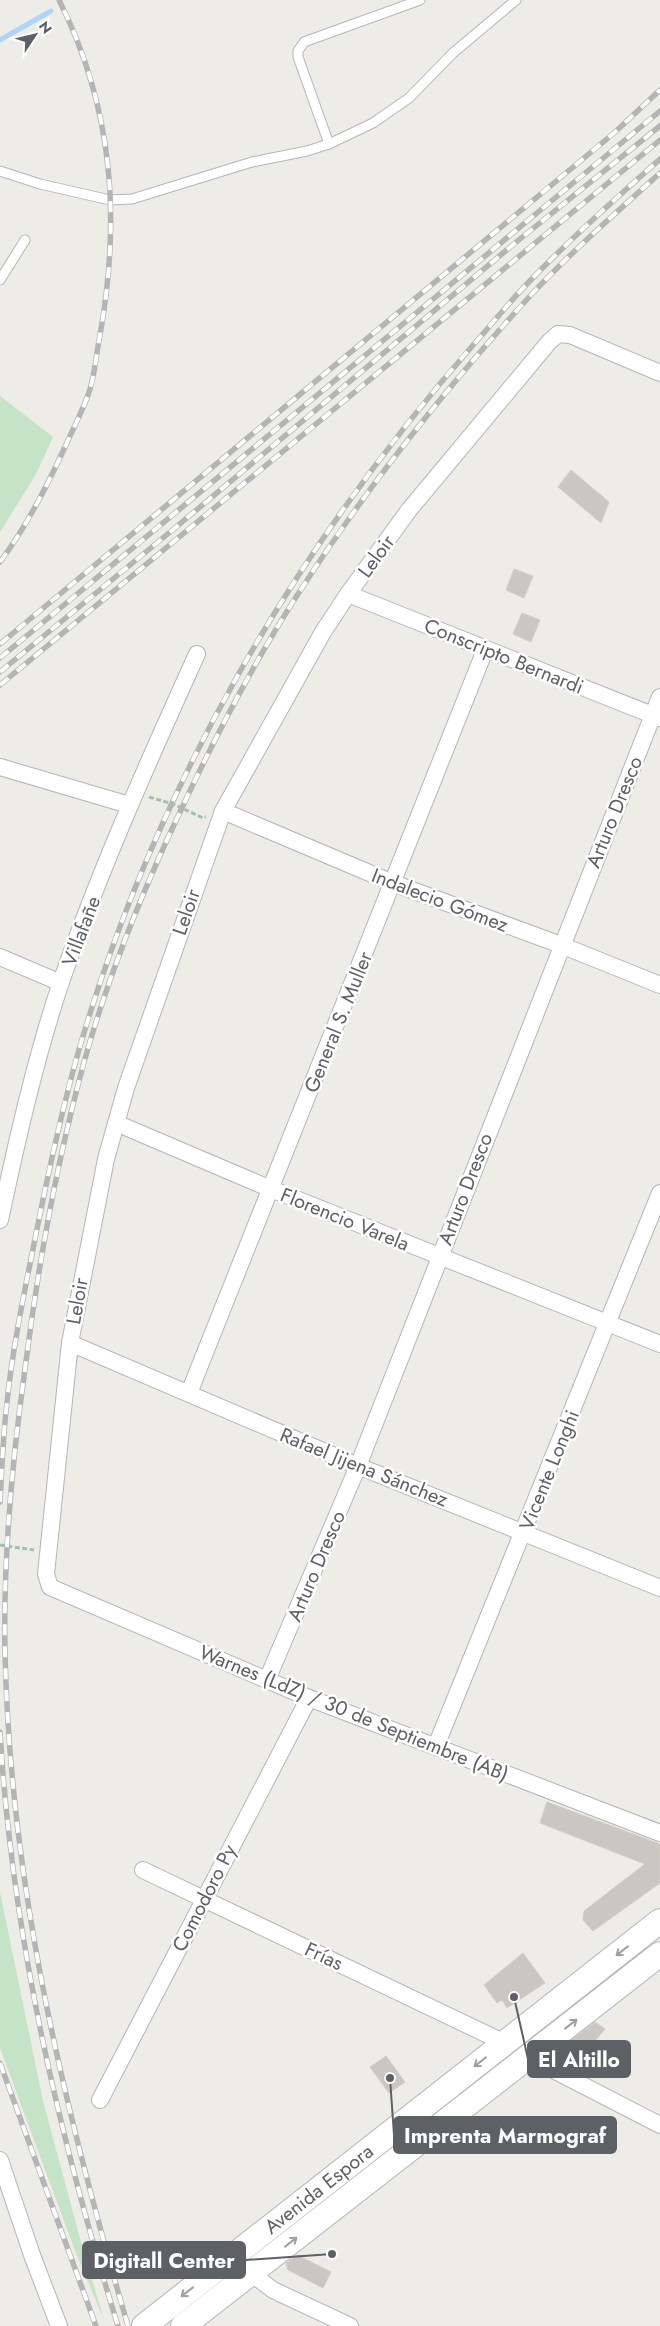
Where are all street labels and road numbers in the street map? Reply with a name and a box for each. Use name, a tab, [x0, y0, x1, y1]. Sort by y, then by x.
street label: Leloir	[351, 529, 402, 584]
street label: Conscripto Bernardi	[420, 611, 588, 702]
street label: Arturo Dresco	[579, 752, 650, 872]
street label: Indalecio Gómez	[367, 861, 512, 940]
street label: Leloir	[165, 885, 208, 939]
street label: Villafañe	[55, 892, 108, 971]
street label: General S. Muller	[297, 947, 380, 1097]
street label: Arturo Dresco	[431, 1129, 500, 1249]
street label: Florencio Varela	[276, 1180, 414, 1258]
street label: Leloir	[59, 1275, 96, 1327]
street label: Vicente Longhi	[512, 1406, 587, 1535]
street label: Rafael Jijena Sánchez	[275, 1421, 452, 1514]
street label: Arturo Dresco	[280, 1506, 353, 1626]
street label: Warnes (LdZ) / 30 de Septiembre (AB)	[195, 1638, 513, 1789]
street label: Comodoro Py	[165, 1839, 244, 1957]
street label: Frías	[300, 1935, 348, 1978]
street label: Avenida Espora	[258, 2137, 380, 2241]

